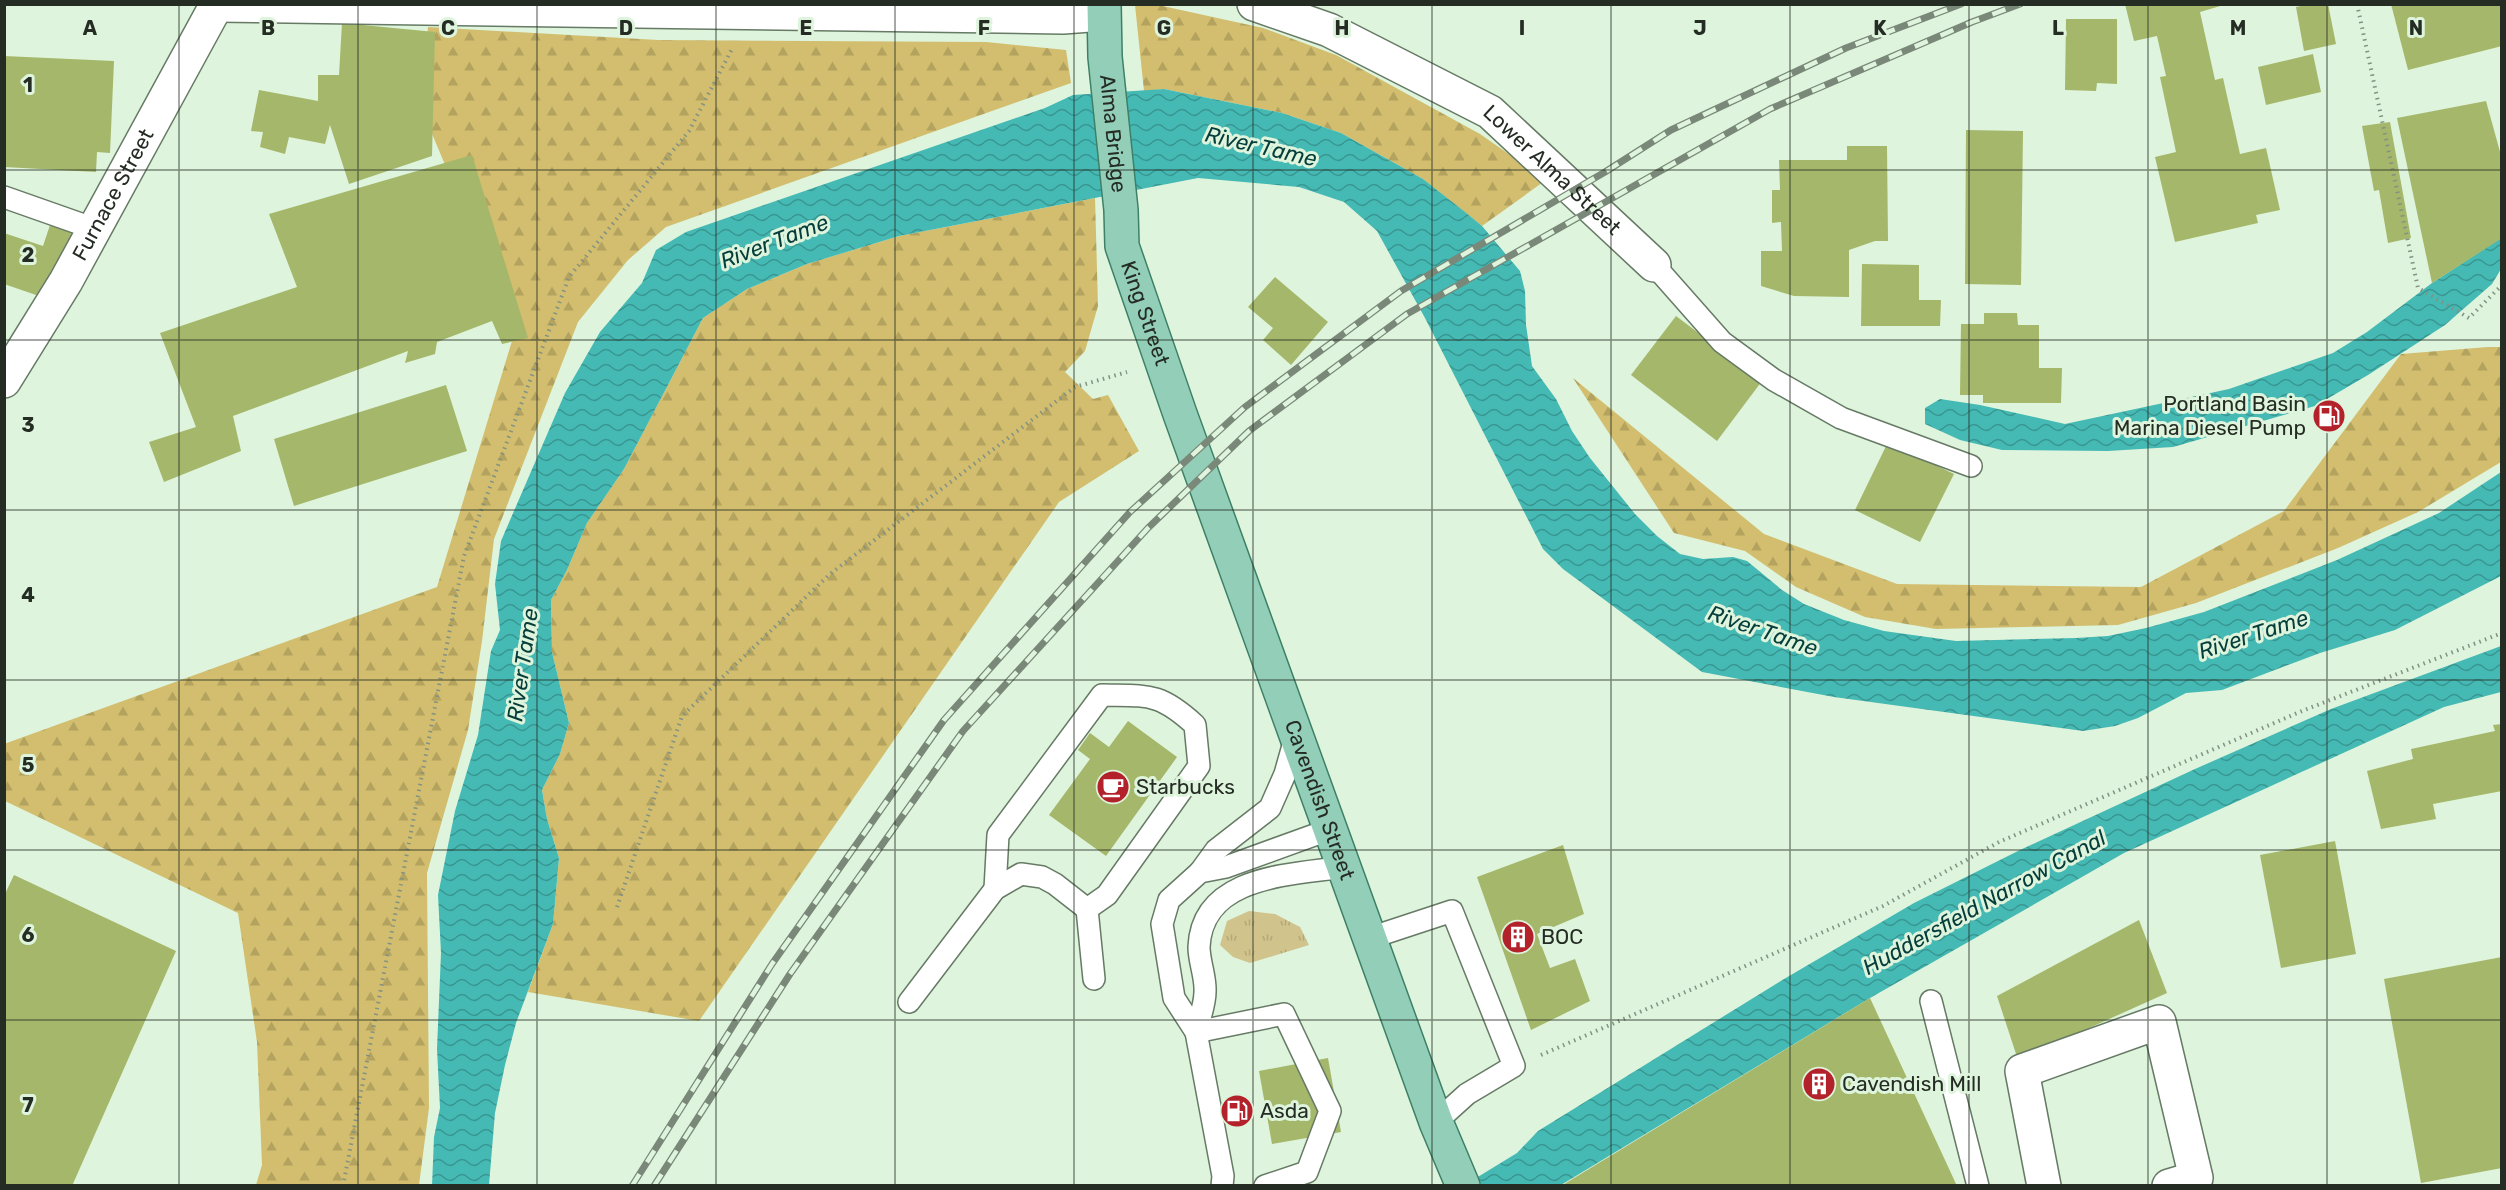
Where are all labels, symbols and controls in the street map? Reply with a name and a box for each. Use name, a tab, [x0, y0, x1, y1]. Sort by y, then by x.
text: A	[83, 16, 98, 40]
text: B	[261, 16, 275, 40]
text: C	[441, 16, 455, 40]
text: D	[619, 16, 633, 40]
text: E	[800, 16, 812, 40]
text: F	[978, 16, 990, 40]
text: G	[1157, 16, 1171, 40]
text: H	[1335, 16, 1349, 40]
text: I	[1519, 16, 1525, 40]
text: J	[1693, 16, 1707, 40]
text: K	[1873, 16, 1887, 40]
text: L	[2052, 16, 2064, 40]
text: M	[2230, 16, 2246, 40]
text: N	[2409, 16, 2423, 40]
text: 1	[23, 73, 33, 97]
street label: Alma Bridge	[1095, 73, 1132, 194]
street label: Lower Alma Street	[1478, 99, 1626, 240]
water label: River Tame	[1202, 121, 1319, 172]
street label: Furnace Street	[67, 124, 159, 265]
water label: River Tame	[716, 208, 832, 274]
text: 2	[22, 243, 35, 267]
street label: King Street	[1116, 258, 1175, 369]
place label: Portland Basin Marina Diesel Pump	[2114, 391, 2306, 440]
fuel station icon: Portland Basin Marina Diesel Pump	[2311, 398, 2347, 434]
text: 3	[21, 413, 35, 437]
text: 4	[21, 583, 35, 607]
water label: River Tame	[1705, 599, 1821, 662]
water label: River Tame	[2195, 604, 2312, 665]
water label: River Tame	[501, 607, 544, 723]
street label: Cavendish Street	[1280, 716, 1360, 883]
text: 5	[22, 753, 35, 777]
cafe icon: Starbucks	[1095, 769, 1131, 805]
place label: Starbucks	[1136, 774, 1235, 799]
water label: Huddersfield Narrow Canal	[1858, 824, 2111, 981]
building icon: BOC	[1500, 919, 1536, 955]
text: 6	[21, 923, 35, 947]
place label: BOC	[1541, 924, 1583, 949]
building icon: Cavendish Mill	[1801, 1066, 1837, 1102]
place label: Cavendish Mill	[1842, 1071, 1981, 1096]
text: 7	[22, 1093, 34, 1117]
fuel station icon: Asda	[1219, 1093, 1255, 1129]
place label: Asda	[1260, 1098, 1309, 1123]

